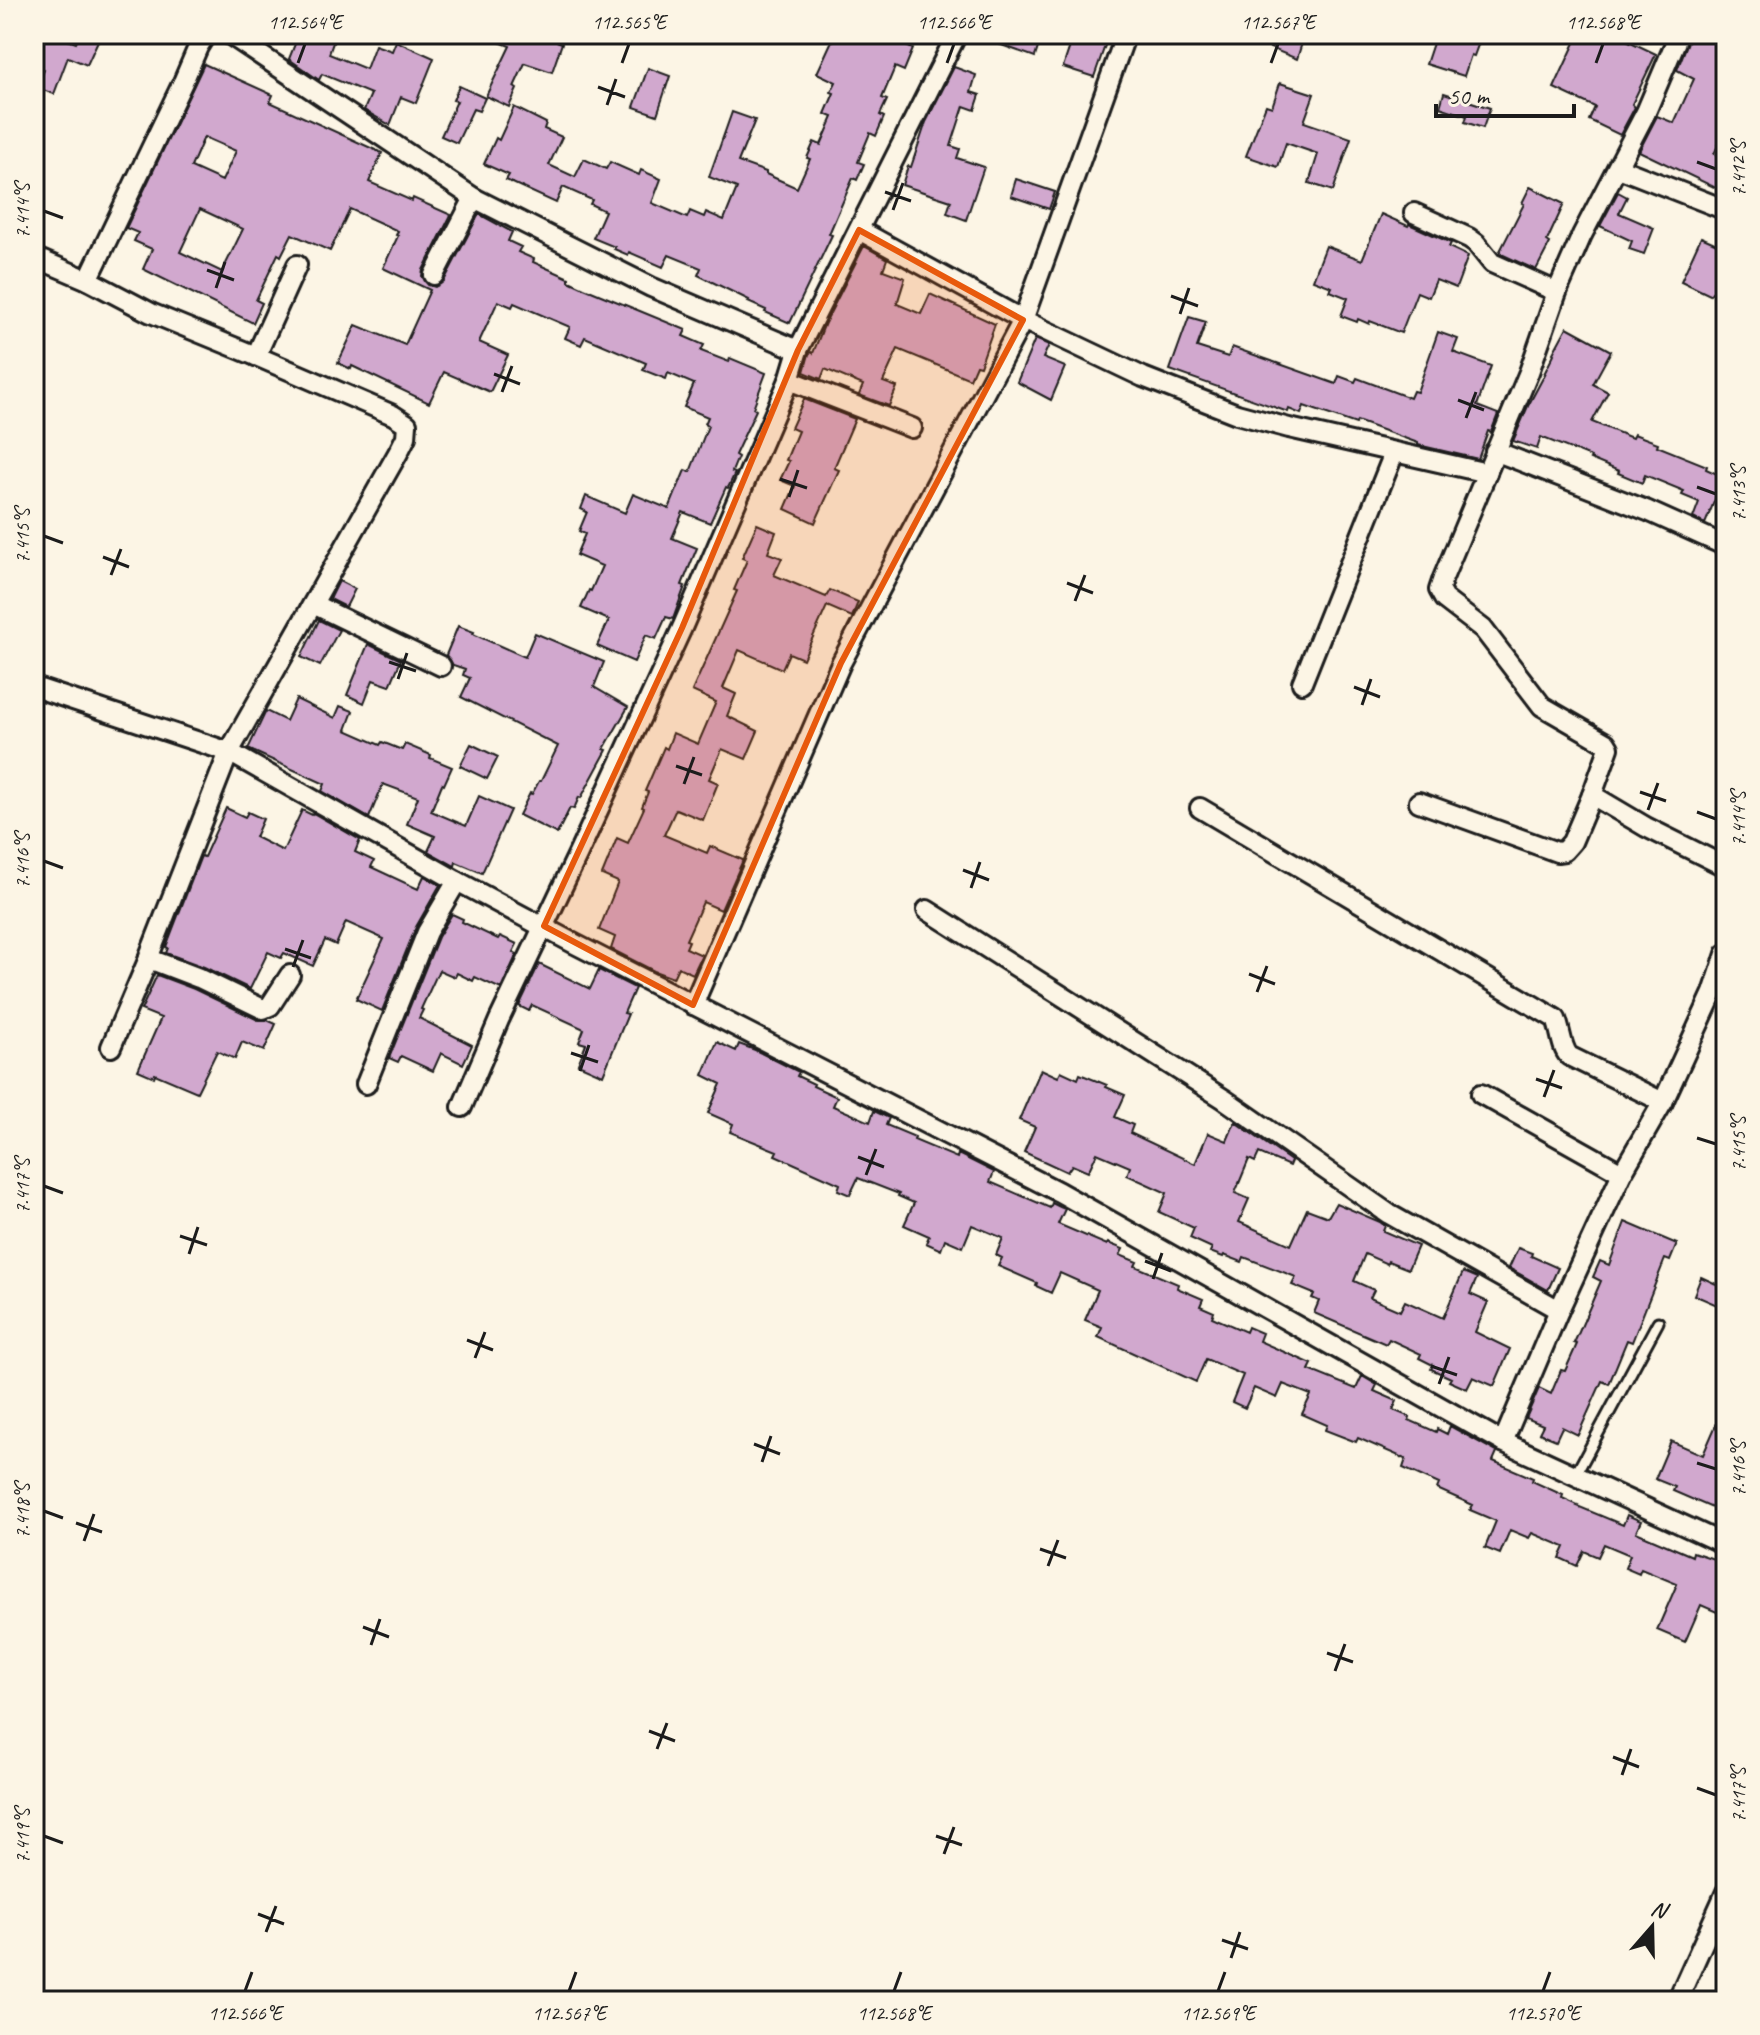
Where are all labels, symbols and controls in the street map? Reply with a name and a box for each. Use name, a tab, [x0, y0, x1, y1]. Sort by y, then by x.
text: 112.564°E	[268, 10, 345, 35]
text: 112.565°E	[592, 10, 669, 35]
text: 112.566°E	[917, 10, 994, 35]
text: 112.567°E	[1241, 10, 1318, 35]
text: 112.568°E	[1566, 10, 1643, 35]
scale bar	[1436, 68, 1574, 118]
text: 50 m	[1448, 81, 1491, 111]
text: 7.412°S	[1726, 137, 1751, 197]
text: 7.414°S	[10, 179, 35, 239]
text: 7.413°S	[1726, 462, 1751, 522]
text: 7.415°S	[10, 504, 35, 564]
text: 7.414°S	[1726, 787, 1751, 847]
text: 7.416°S	[10, 829, 35, 889]
text: 7.415°S	[1726, 1112, 1751, 1172]
text: 7.417°S	[10, 1154, 35, 1214]
text: 7.416°S	[1726, 1437, 1751, 1497]
text: 7.418°S	[10, 1479, 35, 1539]
text: 7.417°S	[1726, 1763, 1751, 1823]
text: 7.419°S	[10, 1804, 35, 1864]
north arrow	[1612, 1887, 1692, 1967]
text: N	[1647, 1894, 1673, 1926]
text: 112.566°E	[208, 2001, 285, 2026]
text: 112.567°E	[532, 2001, 609, 2026]
text: 112.568°E	[857, 2001, 934, 2026]
text: 112.569°E	[1181, 2001, 1258, 2026]
text: 112.570°E	[1506, 2001, 1583, 2026]

